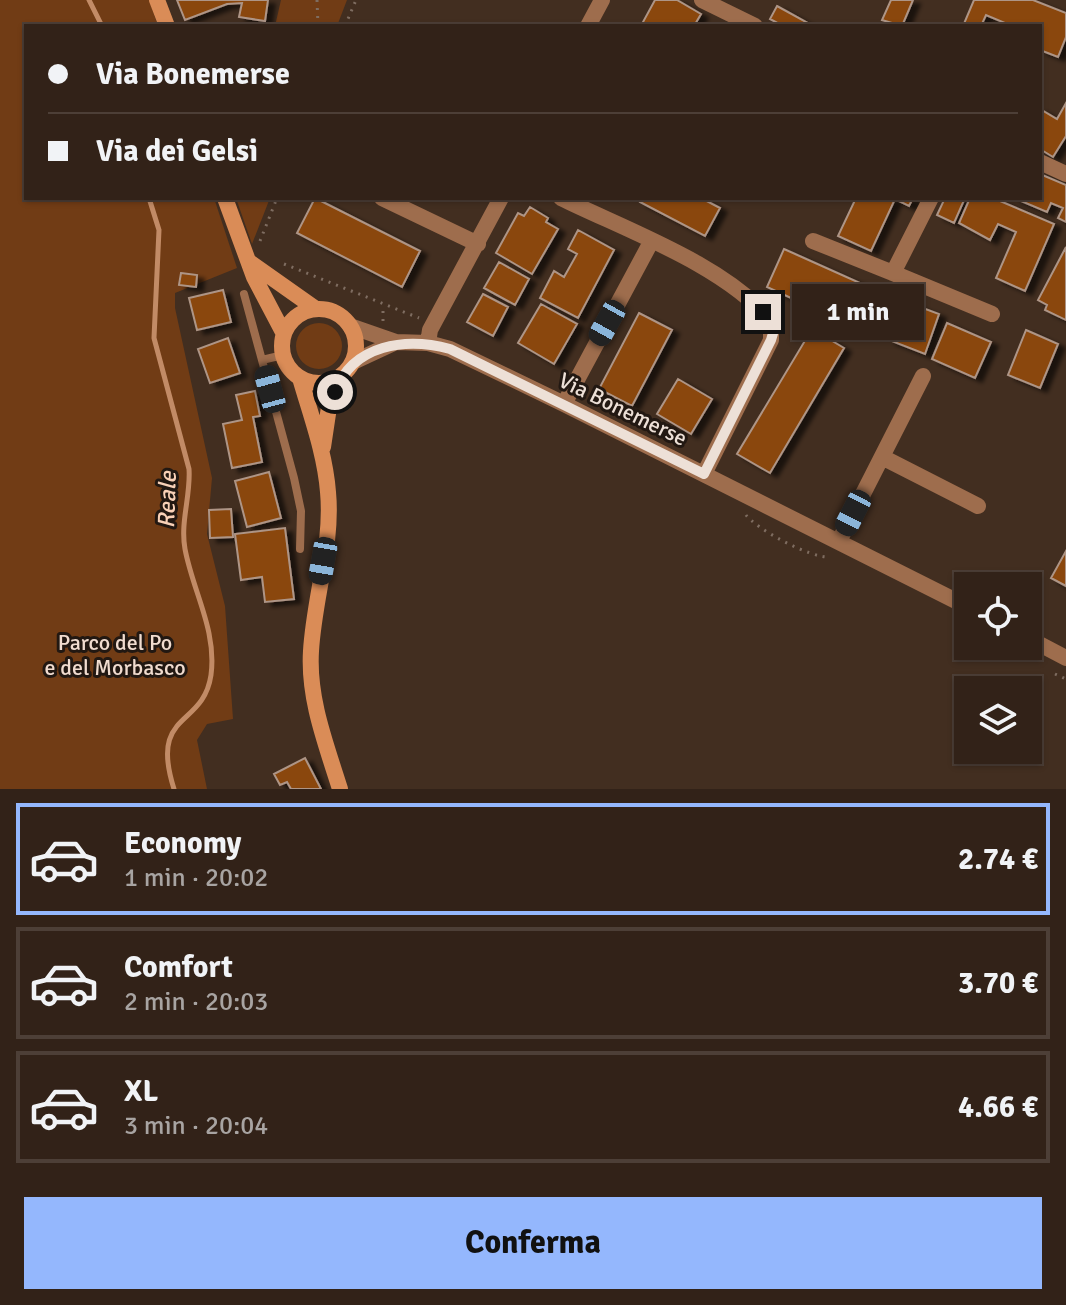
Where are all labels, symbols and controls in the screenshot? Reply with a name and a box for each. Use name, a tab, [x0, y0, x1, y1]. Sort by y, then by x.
text: Via Bonemerse	[96, 56, 290, 93]
text: Via dei Gelsi	[96, 133, 258, 170]
callout: 1 min	[791, 284, 923, 340]
route end	[745, 294, 781, 330]
car	[585, 296, 629, 350]
text: 1 min	[827, 296, 889, 328]
car	[252, 363, 288, 415]
street label: Via Bonemerse	[554, 366, 692, 452]
route start	[317, 374, 353, 410]
water label: Reale	[151, 470, 183, 529]
car	[831, 486, 875, 540]
car	[307, 535, 339, 587]
map controls	[954, 572, 1042, 764]
button: locate	[954, 572, 1042, 660]
park label: Parco del Po e del Morbasco	[44, 629, 186, 681]
button: layers	[954, 676, 1042, 764]
icon: car	[28, 823, 100, 895]
text: Economy	[124, 825, 241, 862]
text: 2.74 €	[958, 841, 1038, 878]
text: 1 min · 20:02	[124, 862, 268, 894]
icon: car	[28, 947, 100, 1019]
text: Comfort	[124, 949, 233, 986]
text: 3.70 €	[958, 965, 1038, 1002]
text: 2 min · 20:03	[124, 986, 268, 1018]
icon: car	[28, 1071, 100, 1143]
text: XL	[124, 1073, 158, 1110]
text: 4.66 €	[958, 1089, 1038, 1126]
text: 3 min · 20:04	[124, 1110, 268, 1142]
button: Conferma	[24, 1197, 1042, 1289]

